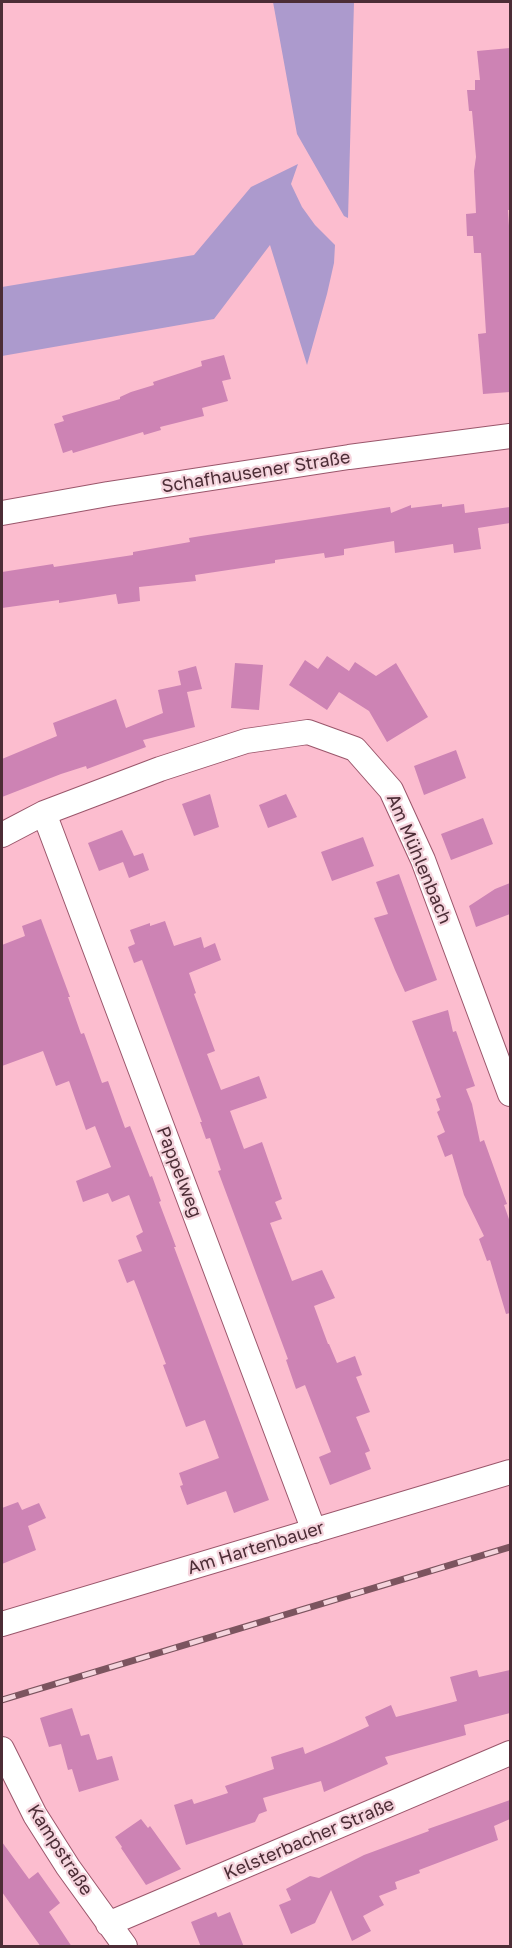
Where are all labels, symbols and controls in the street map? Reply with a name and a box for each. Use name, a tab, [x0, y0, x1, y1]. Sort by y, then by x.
street label: Schafhausener Straße	[160, 446, 352, 498]
street label: Am Mühlenbach	[382, 791, 456, 927]
street label: Pappelweg	[152, 1123, 206, 1221]
street label: Am Hartenbauer	[185, 1517, 327, 1579]
street label: Kelsterbacher Straße	[221, 1793, 397, 1885]
street label: Kampstraße	[23, 1800, 97, 1900]

